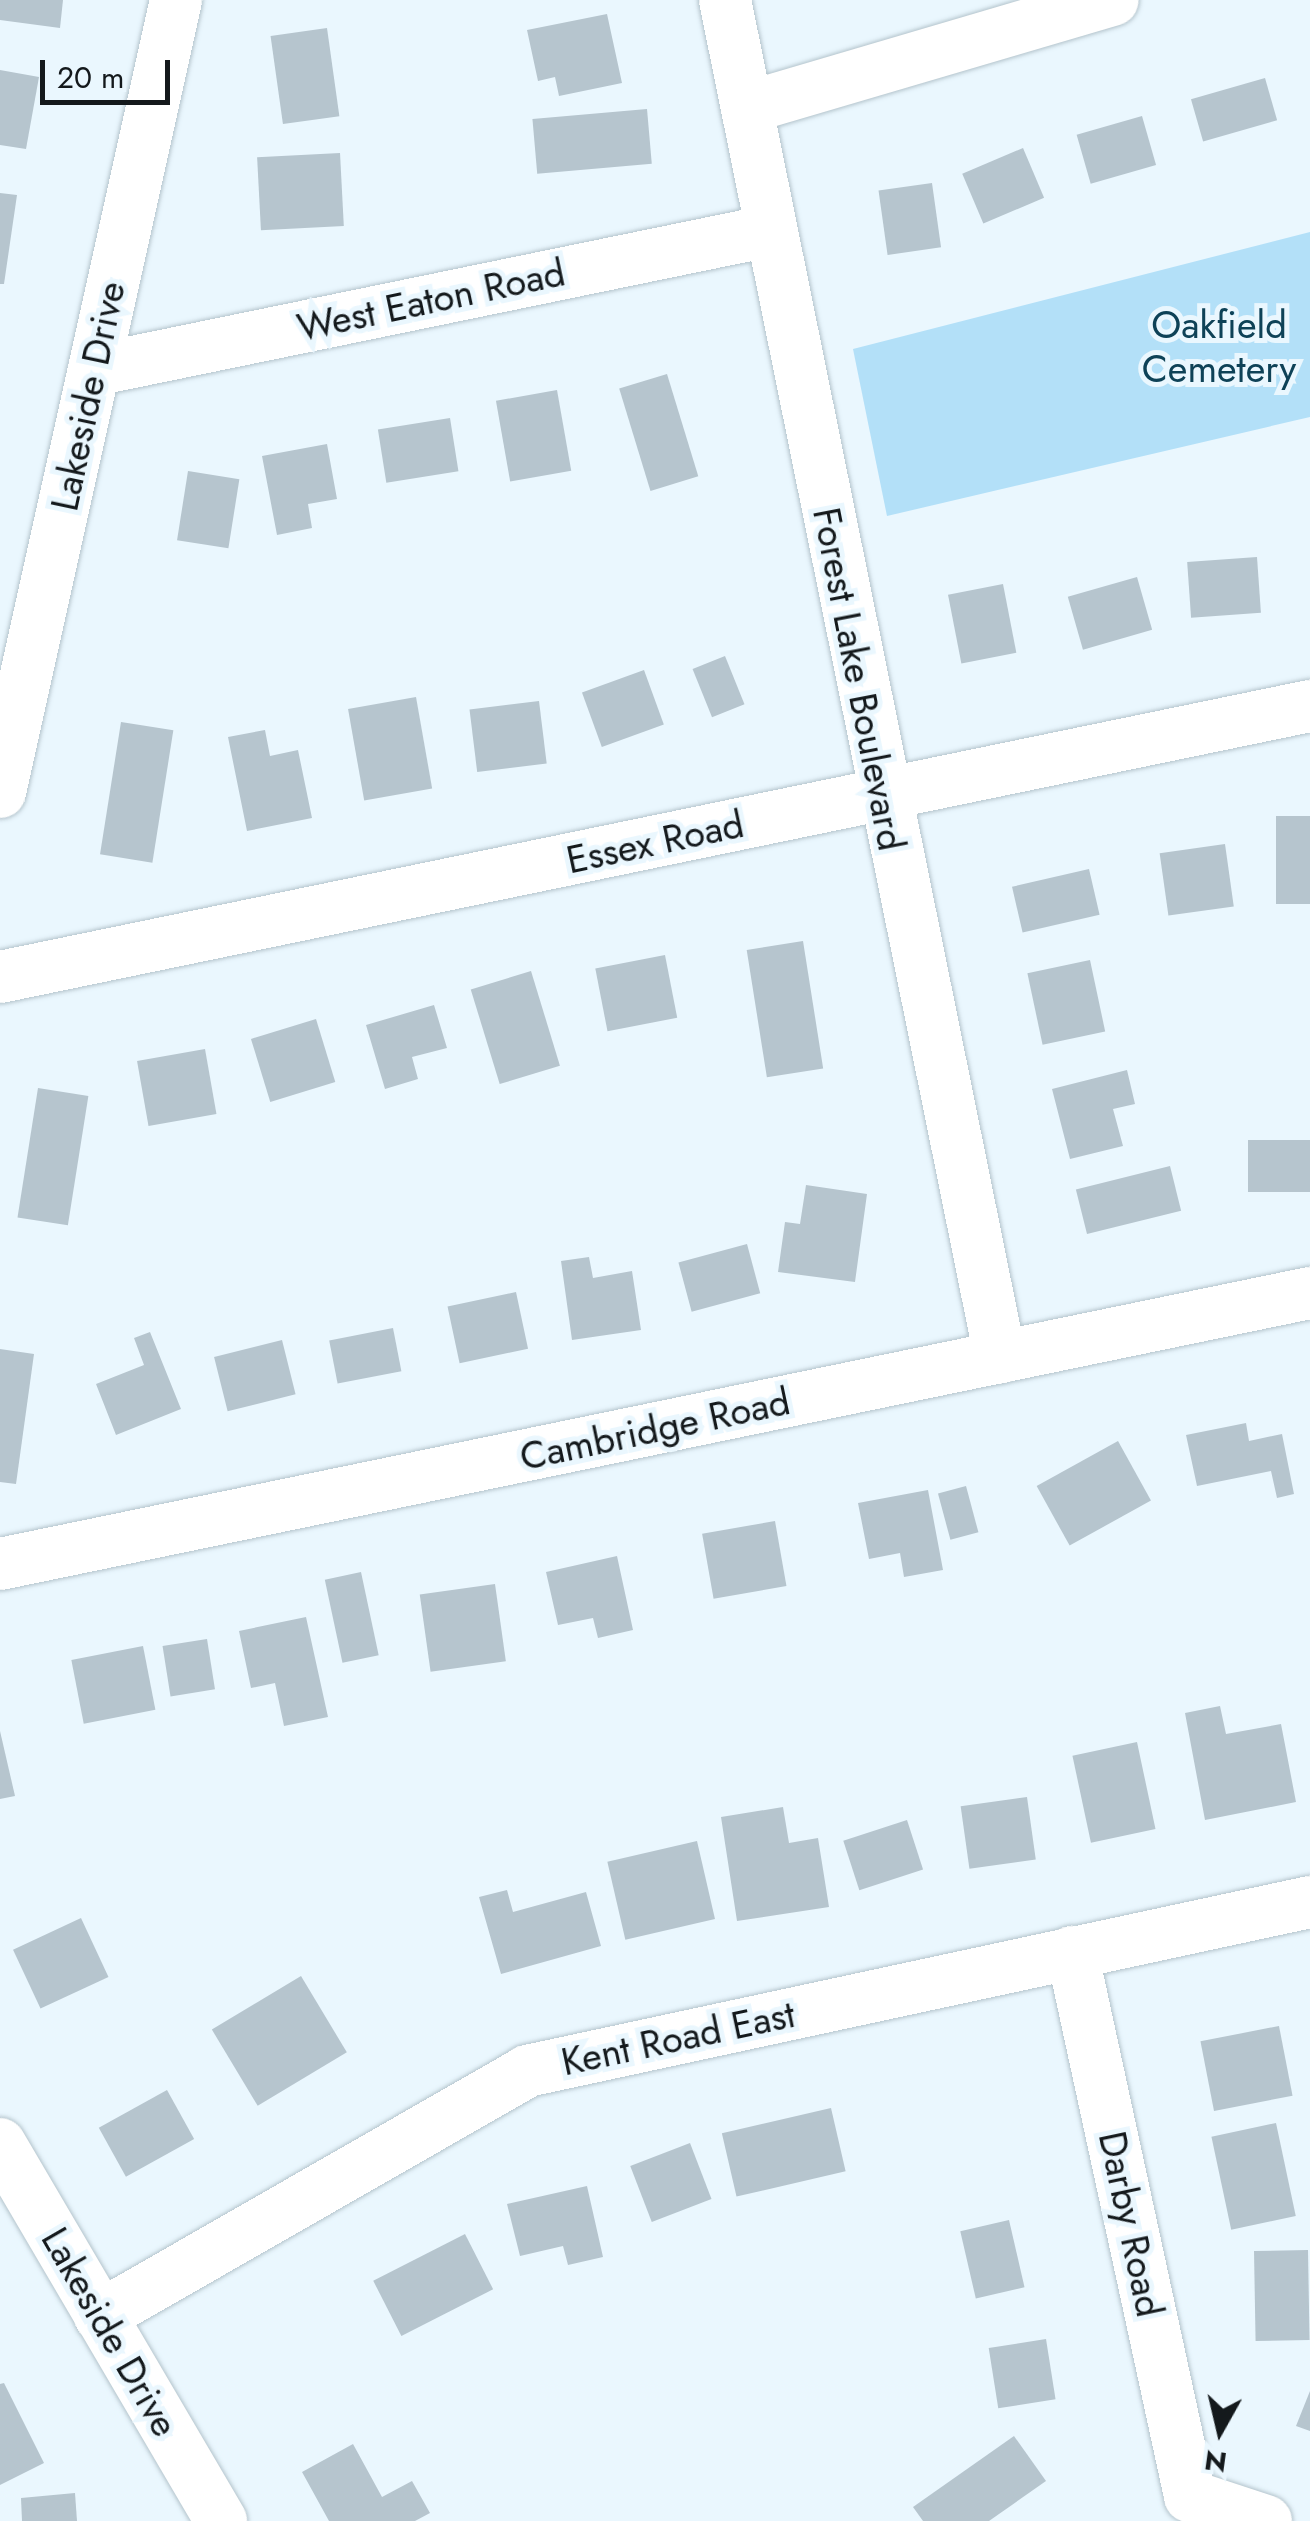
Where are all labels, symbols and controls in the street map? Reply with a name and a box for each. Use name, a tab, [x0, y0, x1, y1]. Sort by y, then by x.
scale bar	[45, 40, 175, 102]
text: 20 m	[57, 56, 124, 99]
street label: West Eaton Road	[293, 249, 569, 351]
street label: Lakeside Drive	[41, 277, 135, 515]
park label: Oakfield Cemetery	[1142, 302, 1296, 392]
street label: Forest Lake Boulevard	[803, 504, 915, 854]
street label: Essex Road	[562, 801, 748, 883]
street label: Cambridge Road	[516, 1378, 794, 1480]
street label: Kent Road East	[557, 1991, 799, 2085]
street label: Darby Road	[1089, 2127, 1173, 2321]
street label: Lakeside Drive	[32, 2220, 188, 2444]
north arrow	[1170, 2381, 1270, 2481]
text: N	[1202, 2439, 1230, 2483]

